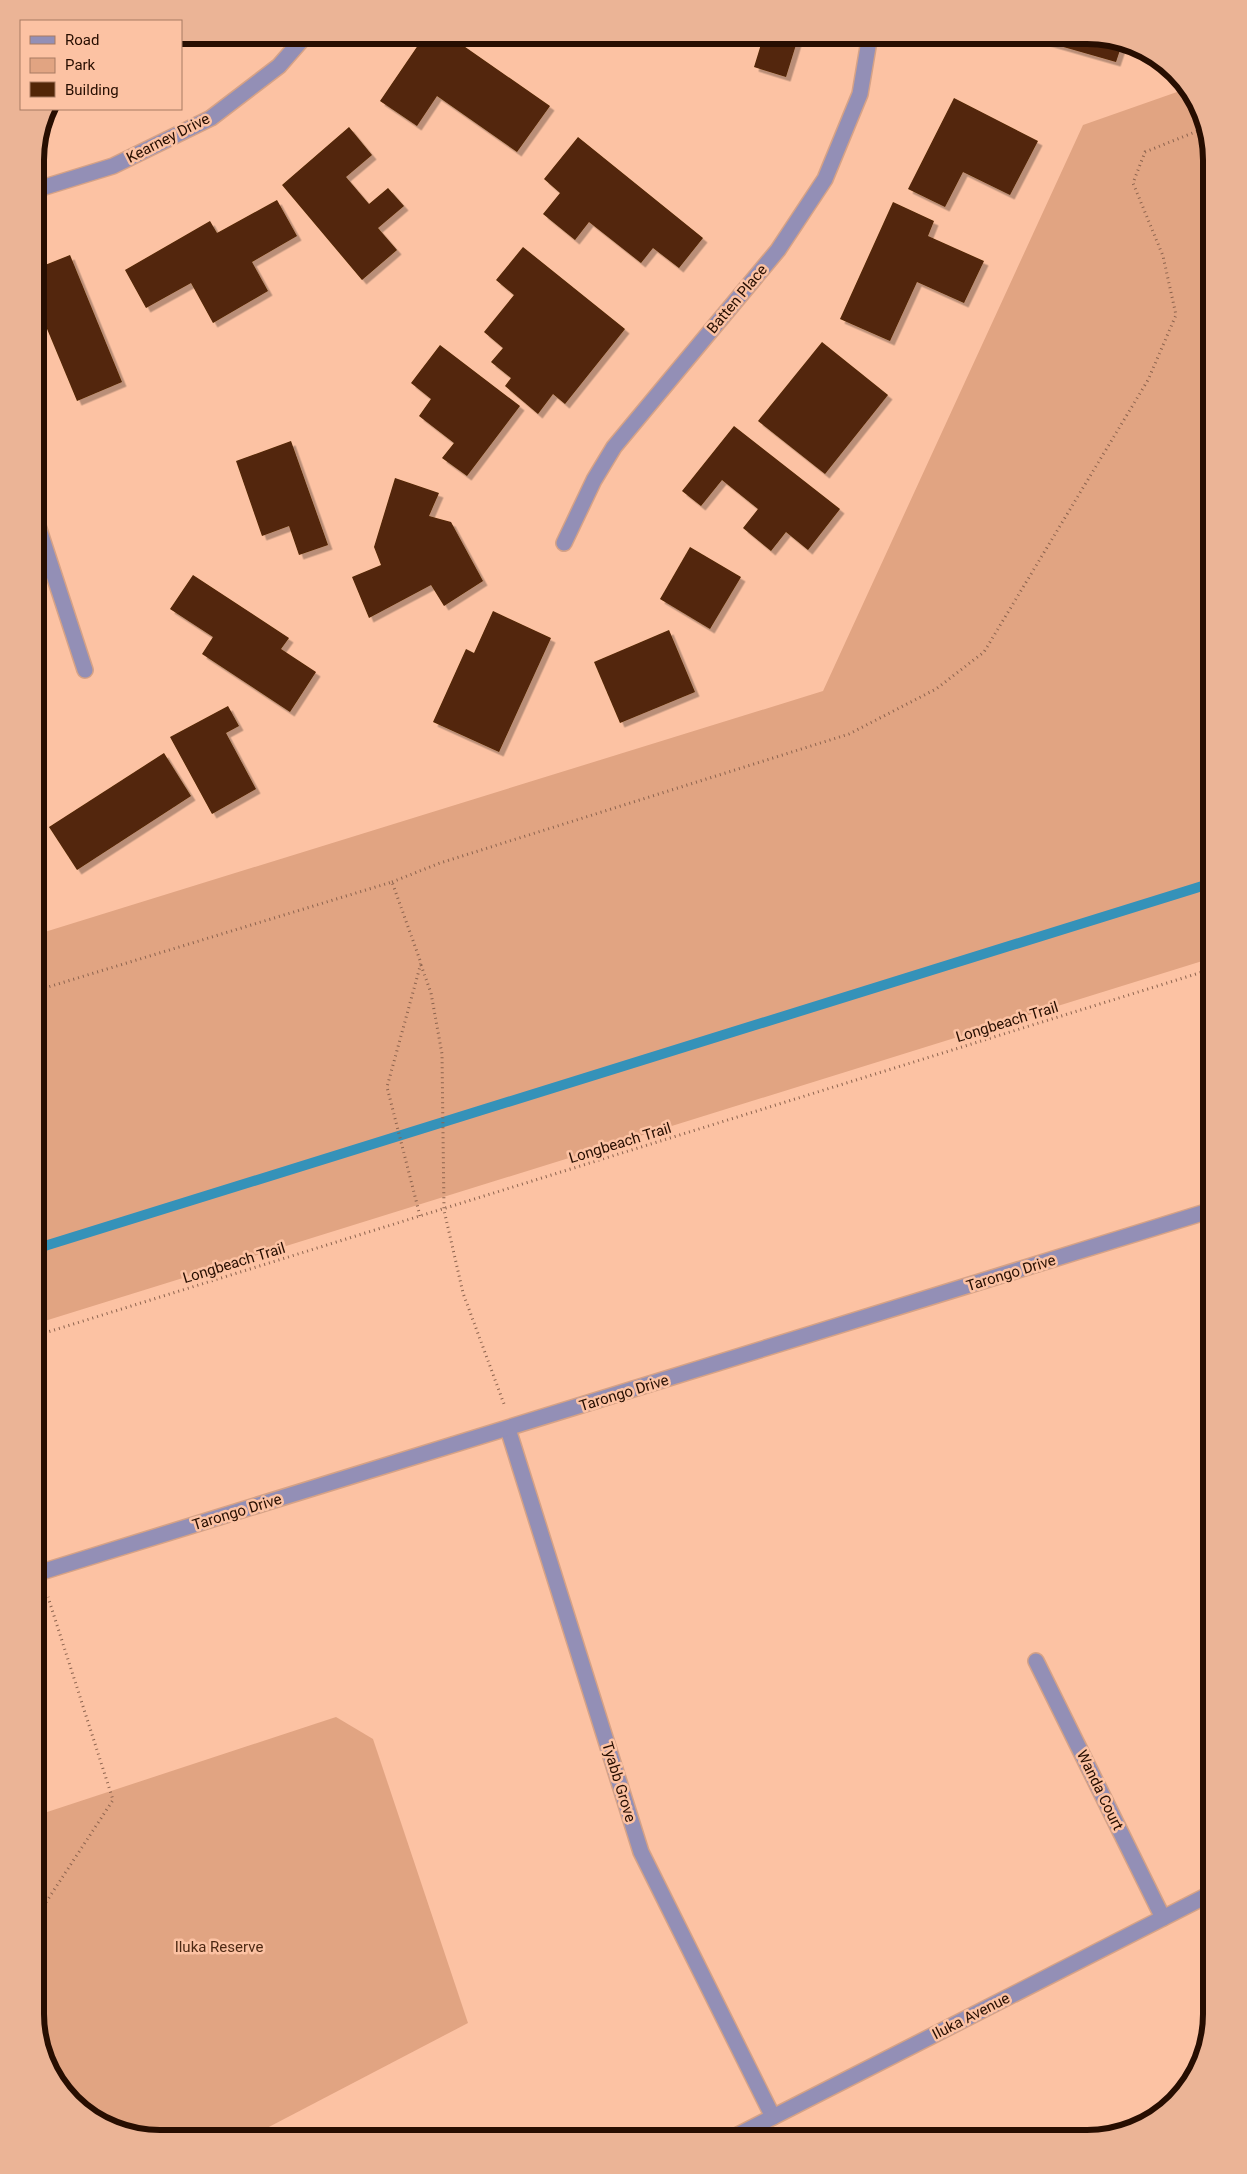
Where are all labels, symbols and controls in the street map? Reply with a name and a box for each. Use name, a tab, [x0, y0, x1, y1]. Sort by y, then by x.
legend	[20, 20, 182, 110]
text: Road	[65, 31, 99, 49]
text: Park	[65, 56, 96, 74]
text: Building	[65, 81, 119, 99]
street label: Kearney Drive	[123, 109, 213, 167]
street label: Batten Place	[703, 261, 771, 337]
street label: Longbeach Trail	[954, 998, 1060, 1046]
street label: Longbeach Trail	[567, 1119, 673, 1167]
street label: Longbeach Trail	[181, 1239, 287, 1287]
street label: Tarongo Drive	[964, 1251, 1058, 1295]
street label: Tarongo Drive	[577, 1371, 671, 1415]
street label: Tarongo Drive	[190, 1490, 284, 1534]
street label: Tyabb Grove	[598, 1740, 640, 1824]
street label: Wanda Court	[1073, 1747, 1127, 1833]
park label: Iluka Reserve	[175, 1938, 263, 1956]
street label: Iluka Avenue	[929, 1989, 1013, 2043]

